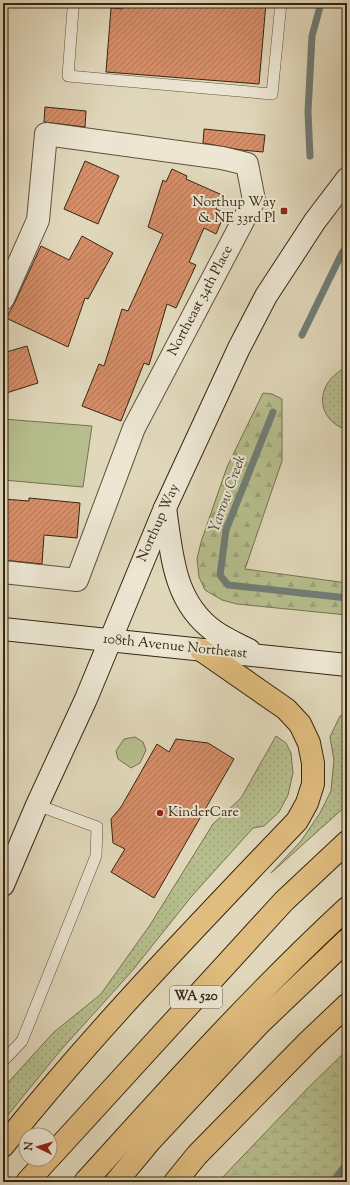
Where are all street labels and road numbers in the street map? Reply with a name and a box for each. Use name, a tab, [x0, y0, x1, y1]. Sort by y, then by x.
street label: Northeast 34th Place	[163, 242, 239, 360]
street label: Northup Way	[133, 481, 185, 565]
street label: 108th Avenue Northeast	[102, 629, 248, 665]
road number: WA 520	[170, 986, 222, 1008]

